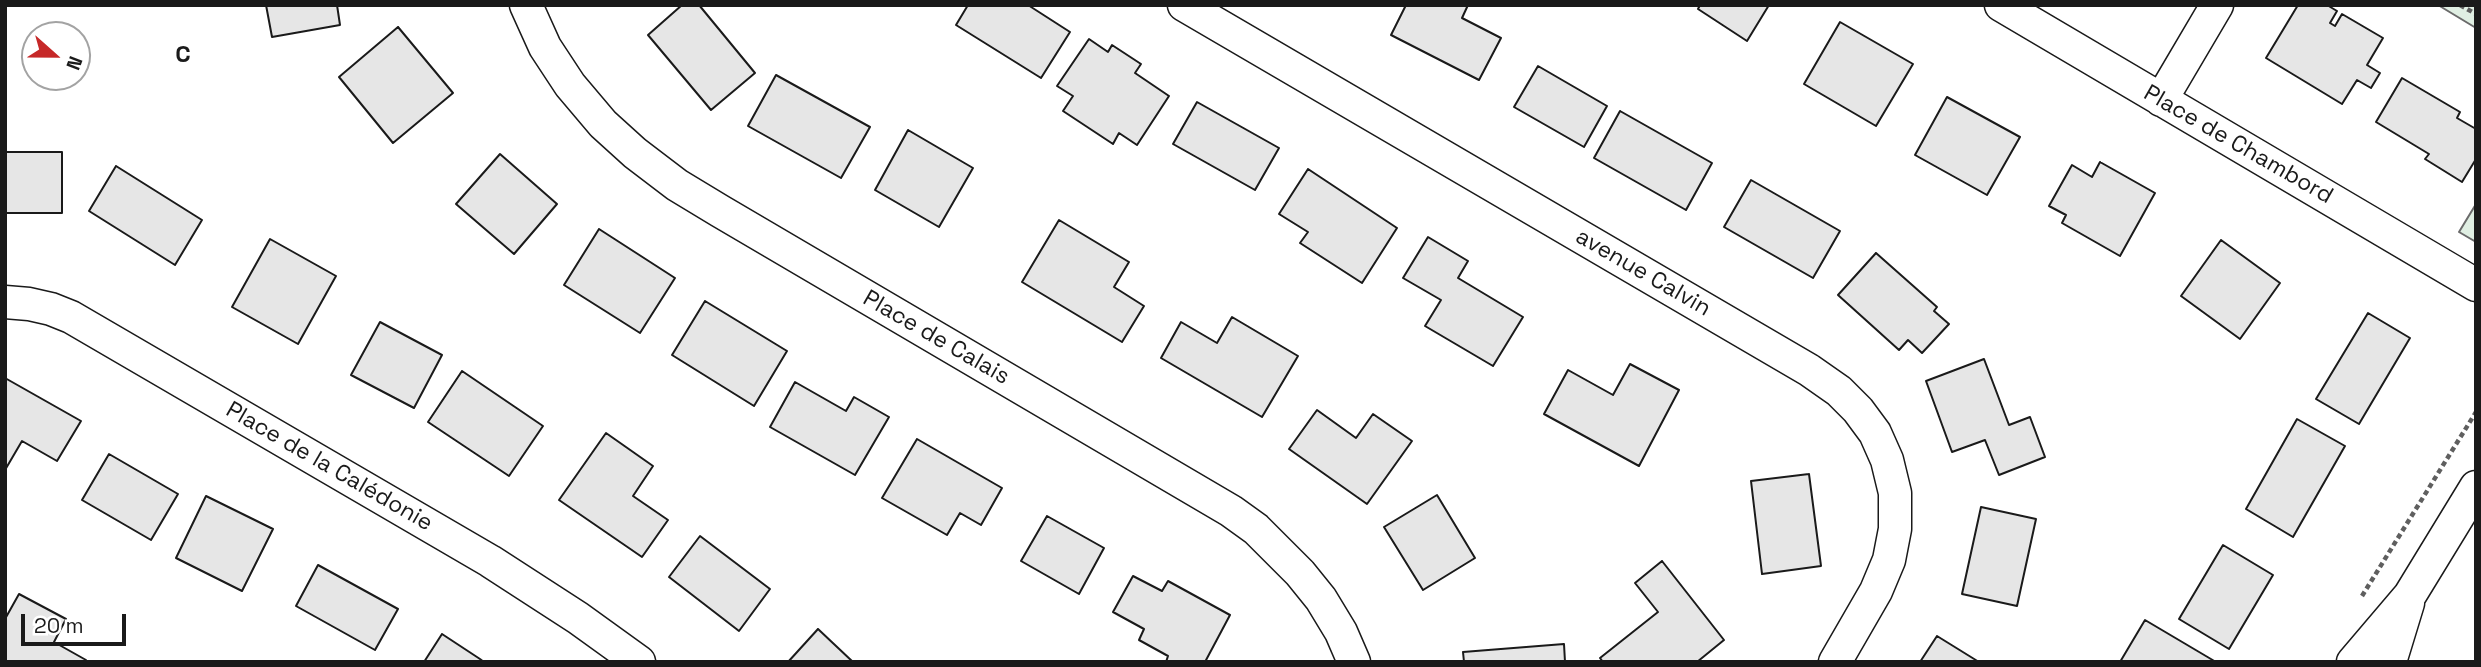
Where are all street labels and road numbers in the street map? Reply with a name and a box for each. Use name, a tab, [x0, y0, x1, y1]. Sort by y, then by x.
street label: Place de Chambord	[2138, 80, 2338, 210]
street label: avenue Calvin	[1571, 223, 1715, 323]
street label: Place de Calais	[858, 285, 1014, 391]
street label: Place de la Calédonie	[221, 396, 437, 538]

